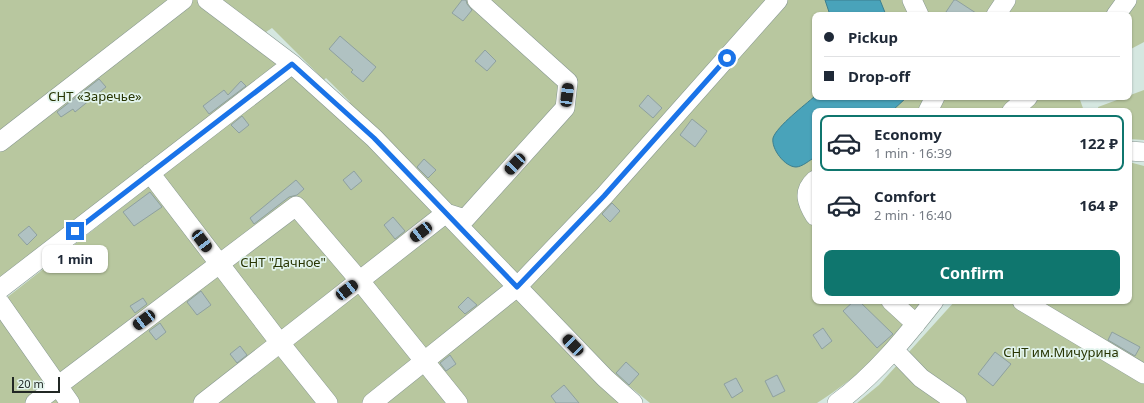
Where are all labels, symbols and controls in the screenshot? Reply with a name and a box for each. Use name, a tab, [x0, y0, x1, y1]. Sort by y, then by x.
text: Pickup	[848, 27, 898, 47]
route start	[718, 49, 736, 67]
text: Drop-off	[848, 66, 910, 86]
car	[560, 82, 574, 108]
park label: СНТ «Заречье»	[48, 87, 142, 105]
text: Economy	[874, 124, 942, 144]
icon: car	[826, 125, 862, 161]
text: 122 ₽	[1079, 133, 1118, 153]
text: 1 min · 16:39	[874, 144, 952, 162]
car	[502, 151, 528, 177]
text: Comfort	[874, 186, 936, 206]
icon: car	[826, 187, 862, 223]
text: 164 ₽	[1079, 195, 1118, 215]
text: 2 min · 16:40	[874, 206, 952, 224]
car	[408, 220, 434, 244]
route end	[66, 222, 84, 240]
car	[190, 228, 214, 254]
callout: 1 min	[42, 245, 108, 273]
text: 1 min	[57, 250, 93, 268]
button: Confirm	[824, 250, 1120, 296]
park label: СНТ "Дачное"	[240, 253, 326, 271]
car	[334, 278, 360, 302]
car	[131, 308, 157, 332]
car	[560, 332, 586, 358]
park label: СНТ им.Мичурина	[1003, 343, 1119, 361]
scale bar	[12, 375, 60, 394]
text: 20 m	[18, 376, 44, 391]

